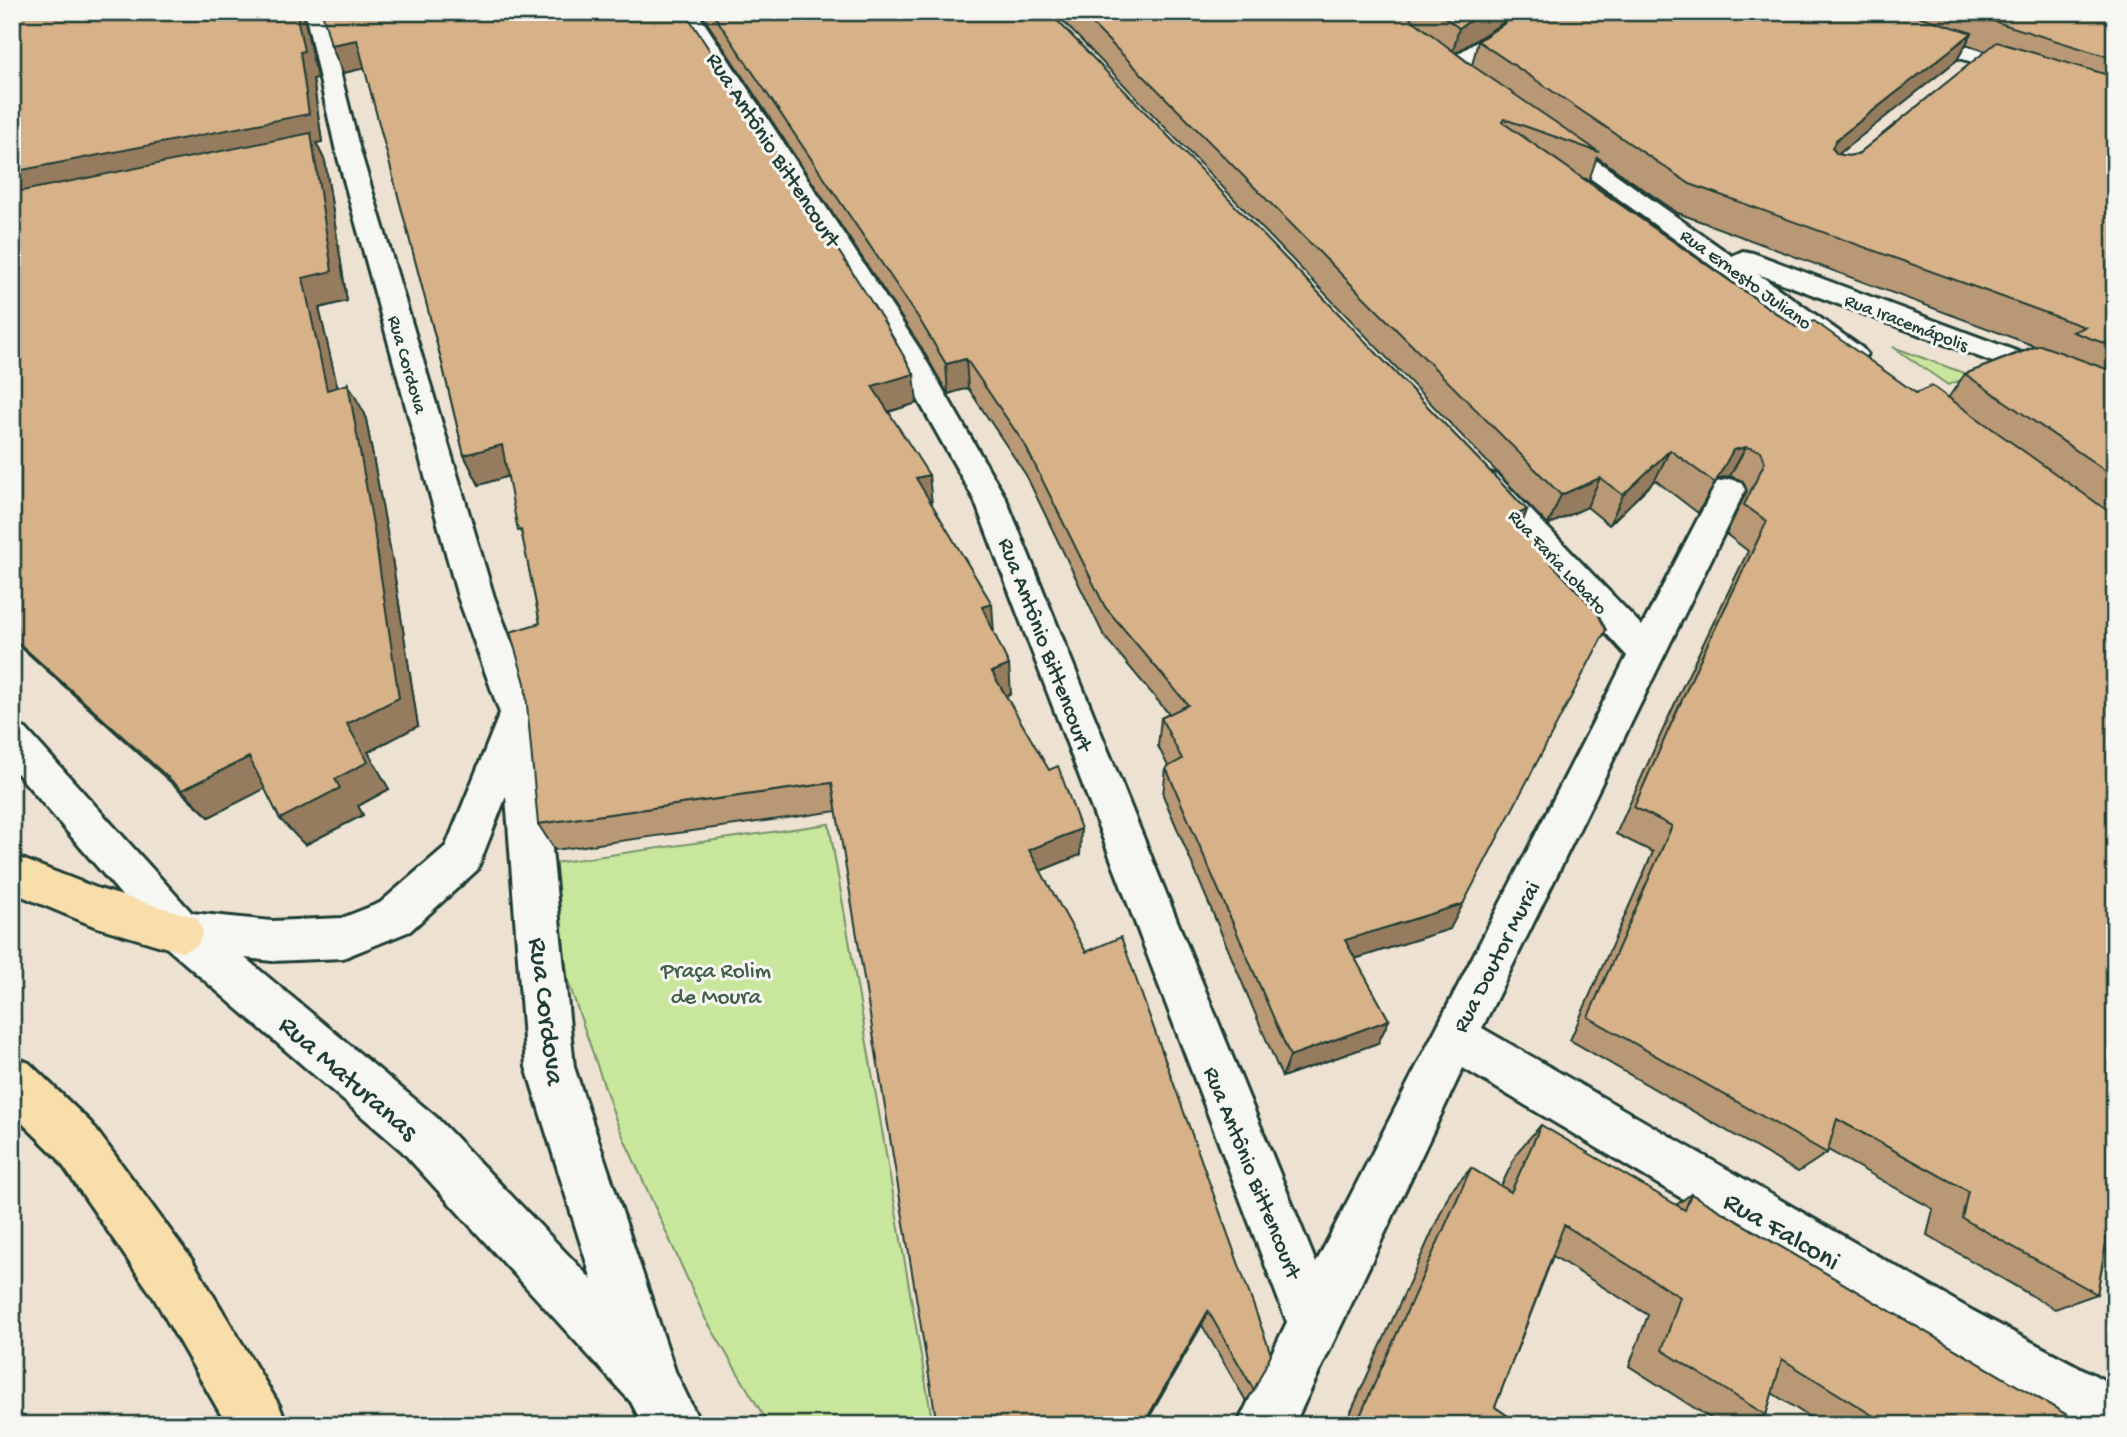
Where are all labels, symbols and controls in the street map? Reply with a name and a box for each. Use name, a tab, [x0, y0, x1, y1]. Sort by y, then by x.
street label: Rua Antônio Bittencourt	[699, 49, 846, 255]
street label: Rua Ernesto Juliano	[1675, 225, 1815, 336]
street label: Rua Iracemápolis	[1841, 290, 1972, 359]
street label: Rua Cordova	[381, 313, 431, 418]
street label: Rua Faria Lobato	[1502, 506, 1611, 621]
street label: Rua Antônio Bittencourt	[991, 535, 1098, 757]
street label: Rua Doutor Murai	[1448, 877, 1548, 1038]
street label: Rua Cordova	[519, 936, 570, 1089]
park label: Praça Rolim de Moura	[660, 959, 771, 1012]
street label: Rua Maturanas	[271, 1010, 424, 1149]
street label: Rua Antônio Bittencourt	[1196, 1063, 1306, 1285]
street label: Rua Falconi	[1716, 1186, 1845, 1280]

